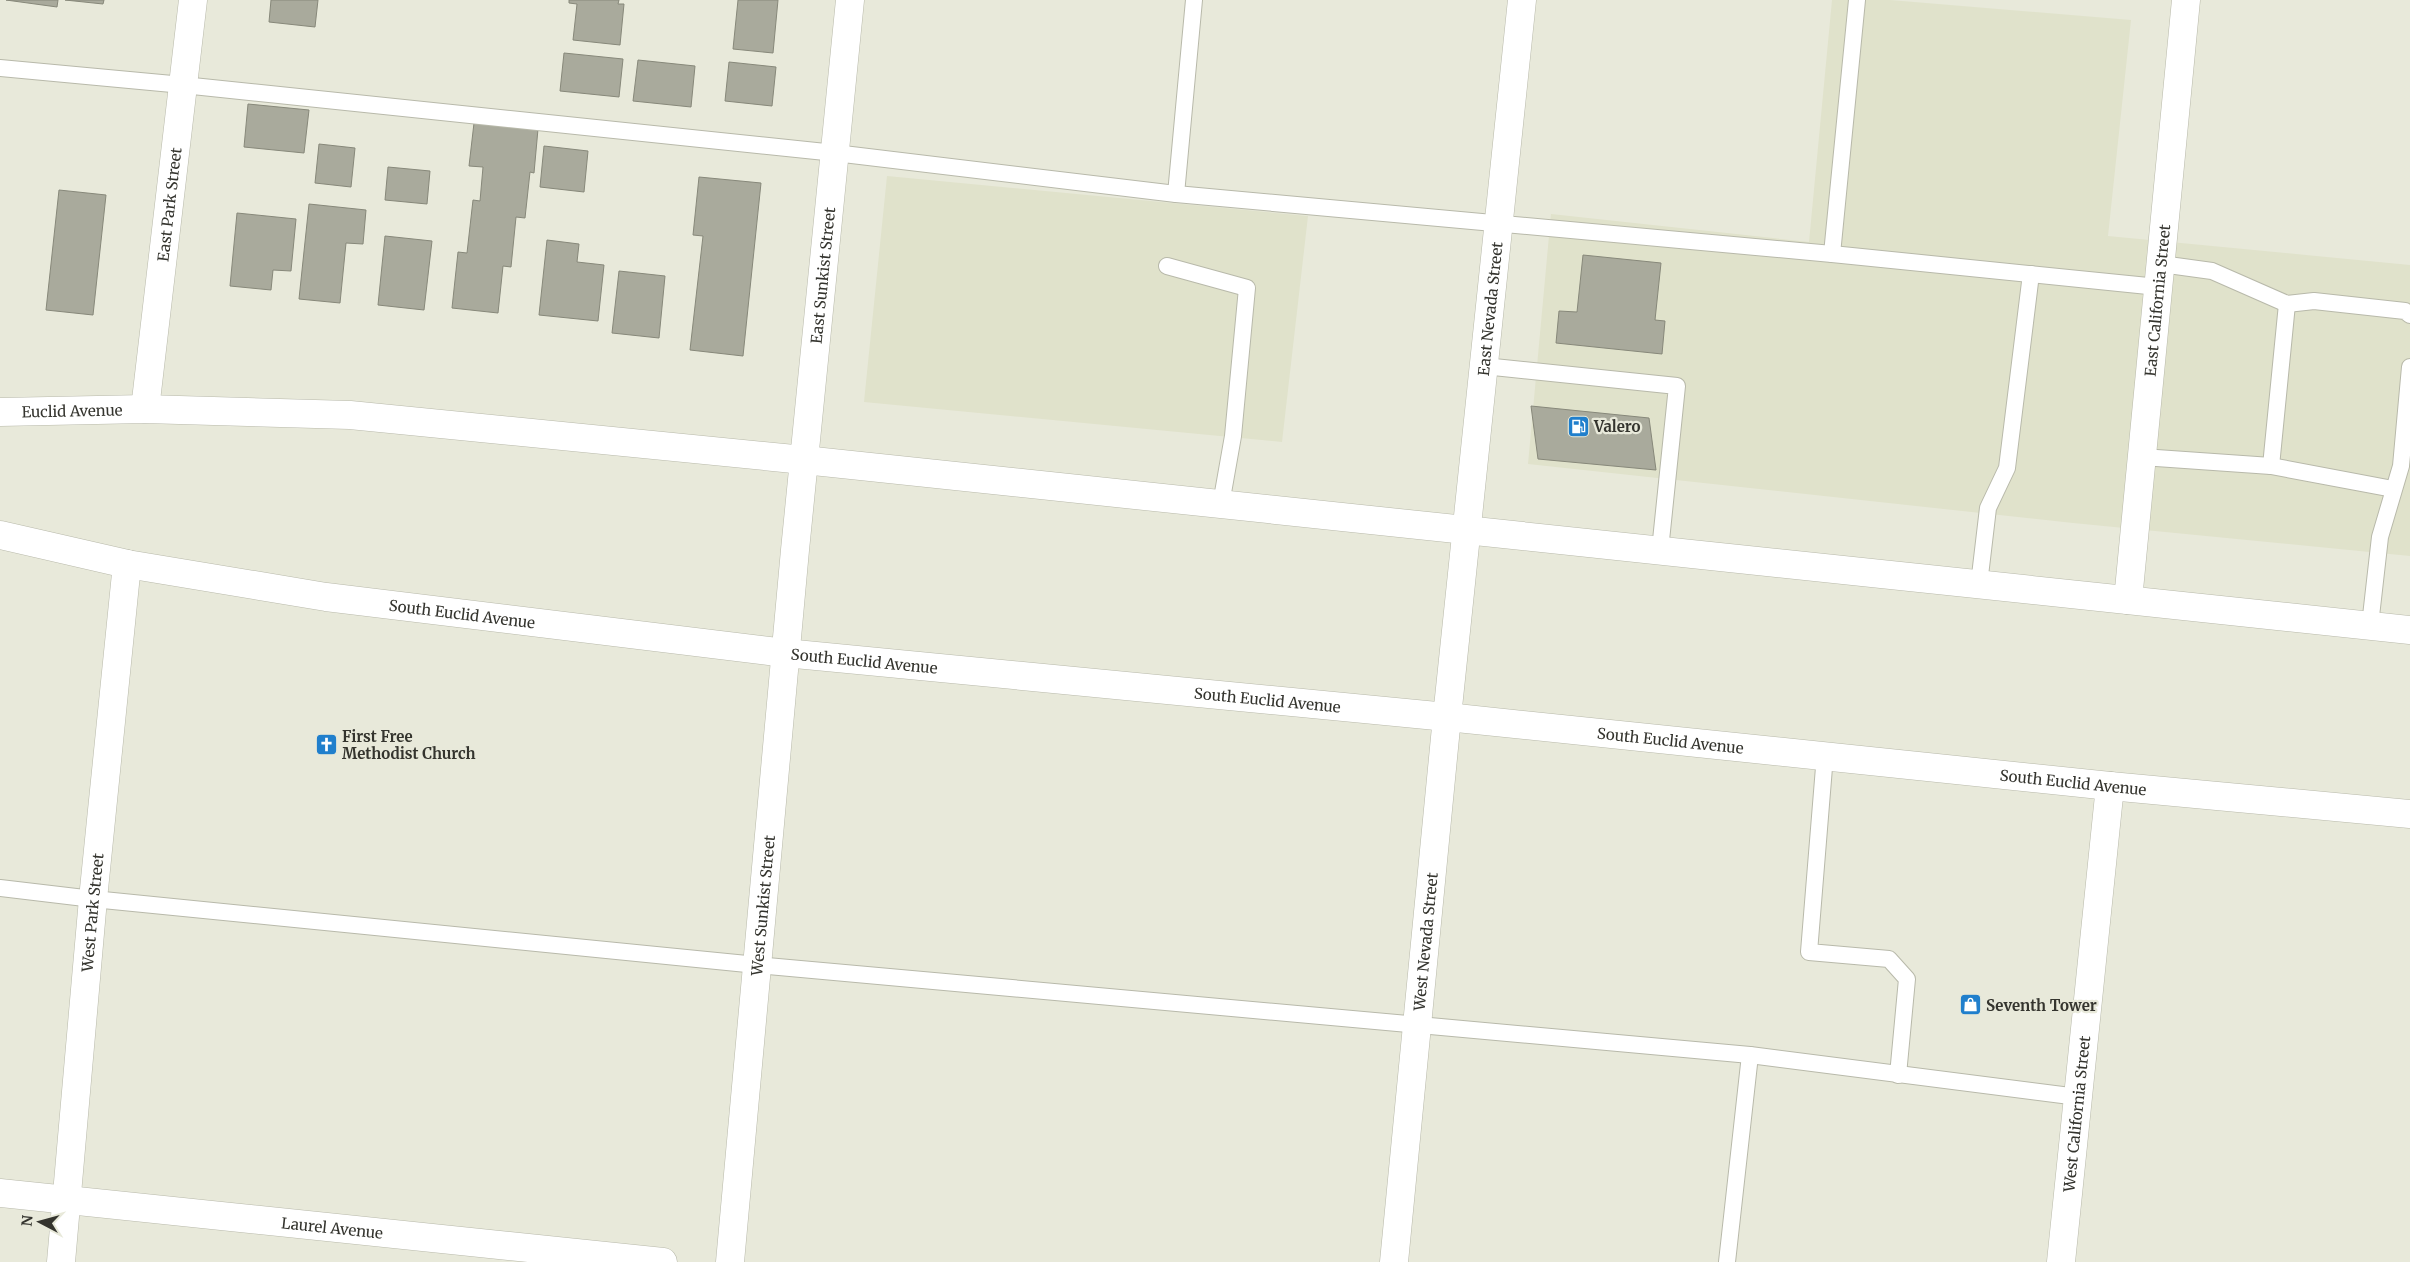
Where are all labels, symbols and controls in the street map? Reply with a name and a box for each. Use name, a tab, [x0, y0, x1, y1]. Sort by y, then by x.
street label: East Park Street	[153, 146, 185, 263]
street label: East Sunkist Street	[806, 206, 839, 344]
street label: East California Street	[2140, 223, 2174, 377]
street label: East Nevada Street	[1473, 241, 1506, 377]
street label: Euclid Avenue	[21, 400, 123, 421]
fuel station icon: Valero	[1566, 414, 1590, 438]
place label: Valero	[1593, 417, 1640, 436]
street label: South Euclid Avenue	[388, 595, 536, 632]
street label: South Euclid Avenue	[790, 644, 939, 677]
street label: South Euclid Avenue	[1193, 683, 1342, 716]
street label: South Euclid Avenue	[1596, 723, 1745, 757]
place label: First Free Methodist Church	[342, 727, 476, 763]
church icon: First Free Methodist Church	[314, 733, 338, 757]
street label: South Euclid Avenue	[1999, 765, 2147, 799]
street label: West Sunkist Street	[747, 834, 778, 978]
street label: West Park Street	[77, 852, 107, 973]
street label: West Nevada Street	[1409, 871, 1441, 1012]
shop icon: Seventh Tower	[1958, 993, 1982, 1017]
place label: Seventh Tower	[1986, 996, 2097, 1015]
street label: West California Street	[2059, 1035, 2094, 1194]
north arrow	[15, 1197, 65, 1247]
street label: Laurel Avenue	[280, 1213, 384, 1242]
text: N	[18, 1214, 37, 1227]

